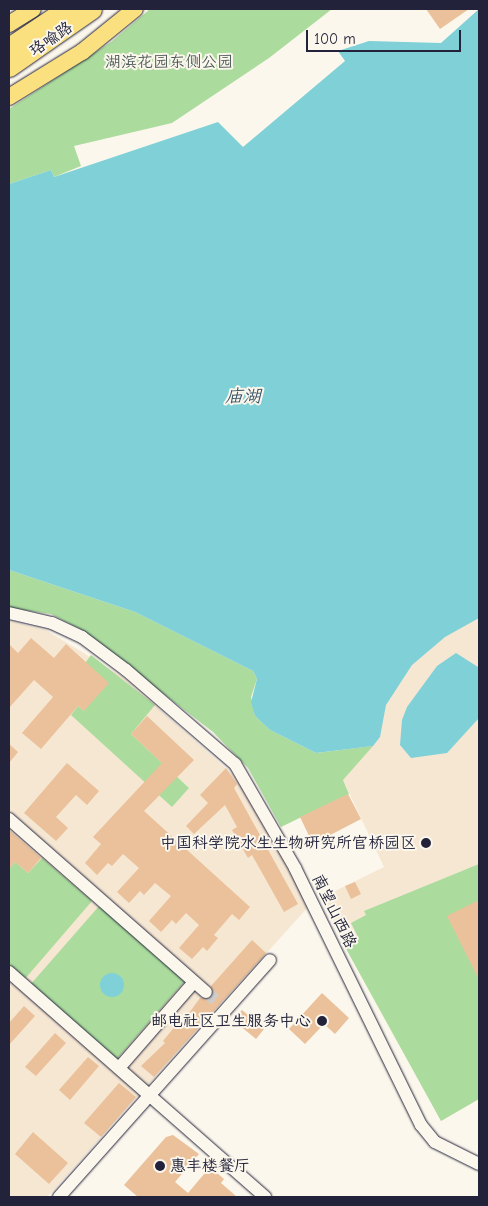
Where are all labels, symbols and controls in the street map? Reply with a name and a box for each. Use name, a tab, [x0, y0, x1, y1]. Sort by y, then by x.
street label: 珞喻路	[26, 18, 76, 60]
scale bar	[308, 20, 463, 52]
text: 100 m	[314, 30, 356, 48]
park label: 湖滨花园东侧公园	[105, 52, 233, 72]
water label: 庙湖	[225, 386, 261, 408]
place label: 中国科学院水生生物研究所官桥园区	[160, 833, 416, 853]
marker: 中国科学院水生生物研究所官桥园区	[420, 837, 432, 849]
street label: 南望山西路	[308, 871, 360, 951]
place label: 邮电社区卫生服务中心	[151, 1011, 311, 1031]
marker: 邮电社区卫生服务中心	[315, 1014, 329, 1028]
place label: 惠丰楼餐厅	[170, 1156, 250, 1176]
marker: 惠丰楼餐厅	[154, 1160, 166, 1172]

